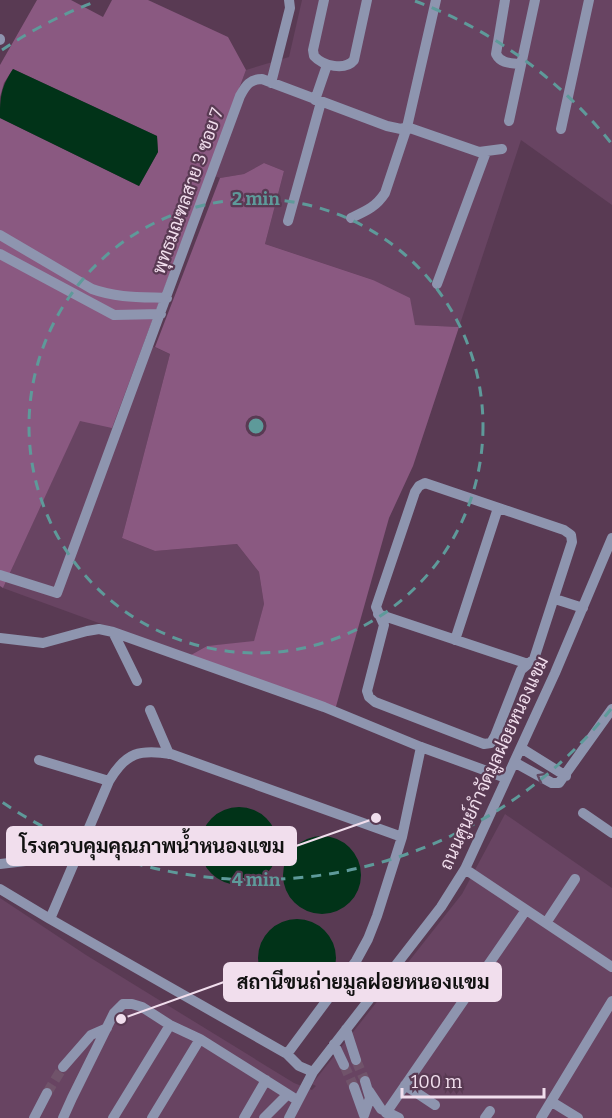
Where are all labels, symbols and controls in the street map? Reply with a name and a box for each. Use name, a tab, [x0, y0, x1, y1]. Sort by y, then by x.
street label: พุทธมณฑลสาย 3 ซอย 7	[148, 105, 229, 277]
text: 2 min	[232, 188, 280, 210]
centre of rings	[246, 416, 266, 436]
street label: ถนนศูนย์กำจัดมูลฝอยหนองแขม	[433, 652, 555, 874]
one-way arrow	[536, 773, 547, 784]
callout: โรงควบคุมคุณภาพน้ำหนองแขม	[7, 827, 296, 865]
text: โรงควบคุมคุณภาพน้ำหนองแขม	[18, 828, 285, 861]
text: 4 min	[232, 869, 281, 891]
callout: สถานีขนถ่ายมูลฝอยหนองแขม	[224, 963, 501, 1001]
text: สถานีขนถ่ายมูลฝอยหนองแขม	[236, 969, 490, 996]
scale bar	[402, 1061, 544, 1099]
text: 100 m	[411, 1071, 462, 1093]

